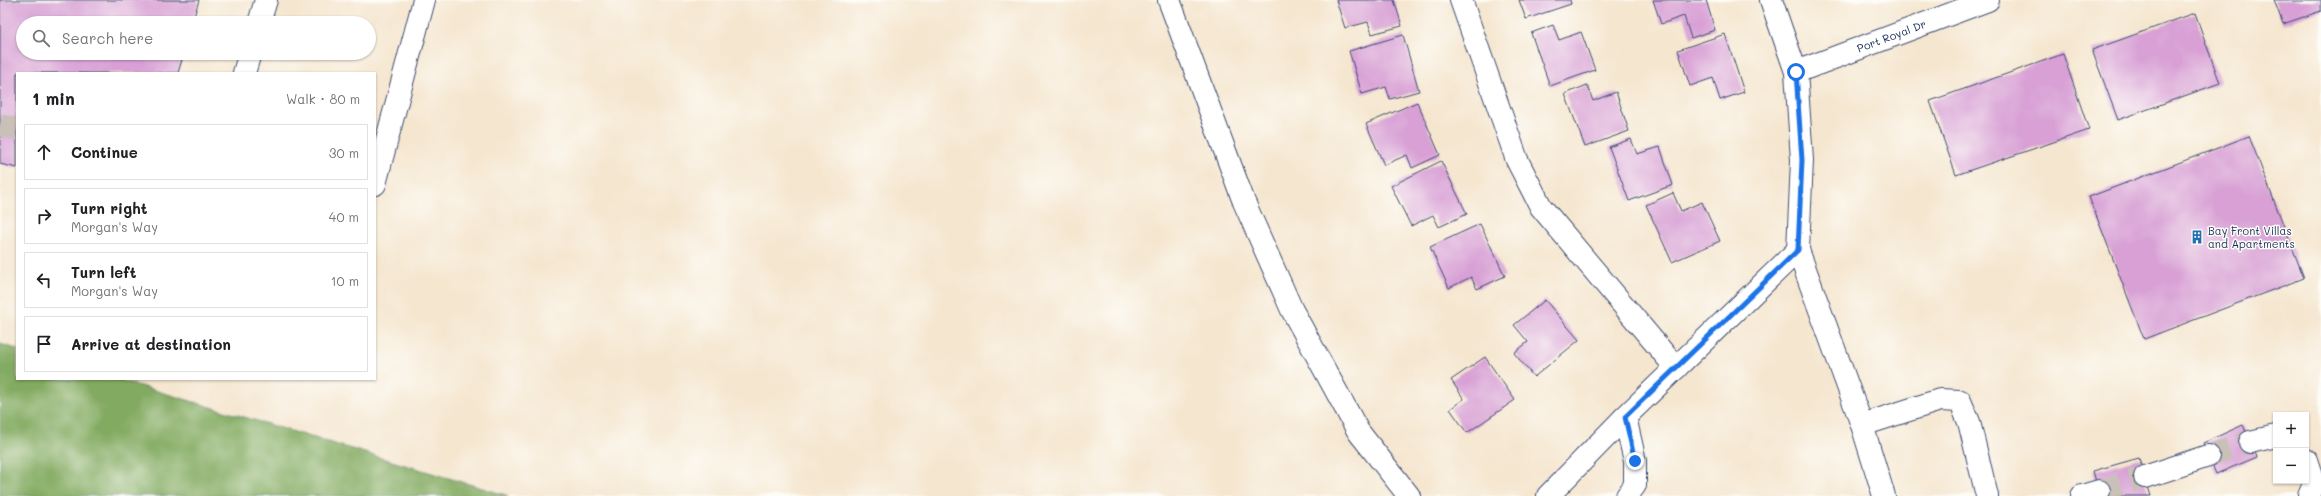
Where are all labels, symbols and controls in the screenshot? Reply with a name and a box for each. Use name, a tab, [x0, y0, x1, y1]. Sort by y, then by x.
search box	[16, 16, 376, 60]
street label: Port Royal Dr	[1855, 16, 1928, 56]
icon: search	[30, 27, 52, 49]
text: Search here	[62, 28, 153, 48]
route start	[1787, 63, 1805, 81]
text: 1 min	[32, 87, 75, 109]
text: Walk · 80 m	[286, 90, 360, 107]
icon: ahead	[33, 141, 55, 163]
text: Continue	[71, 142, 138, 162]
text: 30 m	[329, 144, 359, 161]
text: Turn right	[71, 198, 148, 218]
icon: right	[33, 205, 55, 227]
text: 40 m	[329, 208, 359, 225]
text: Morgan's Way	[71, 218, 158, 235]
place label: Bay Front Villas and Apartments	[2208, 223, 2295, 251]
building icon: Bay Front Villas and Apartments	[2189, 229, 2205, 245]
text: Turn left	[71, 262, 136, 282]
icon: left	[33, 269, 55, 291]
text: 10 m	[331, 272, 359, 289]
text: Morgan's Way	[71, 282, 158, 299]
icon: arrive	[33, 333, 55, 355]
text: Arrive at destination	[71, 334, 231, 354]
map controls	[2273, 412, 2309, 484]
button: +	[2273, 412, 2309, 448]
button: −	[2273, 448, 2309, 484]
route end	[1626, 452, 1644, 470]

